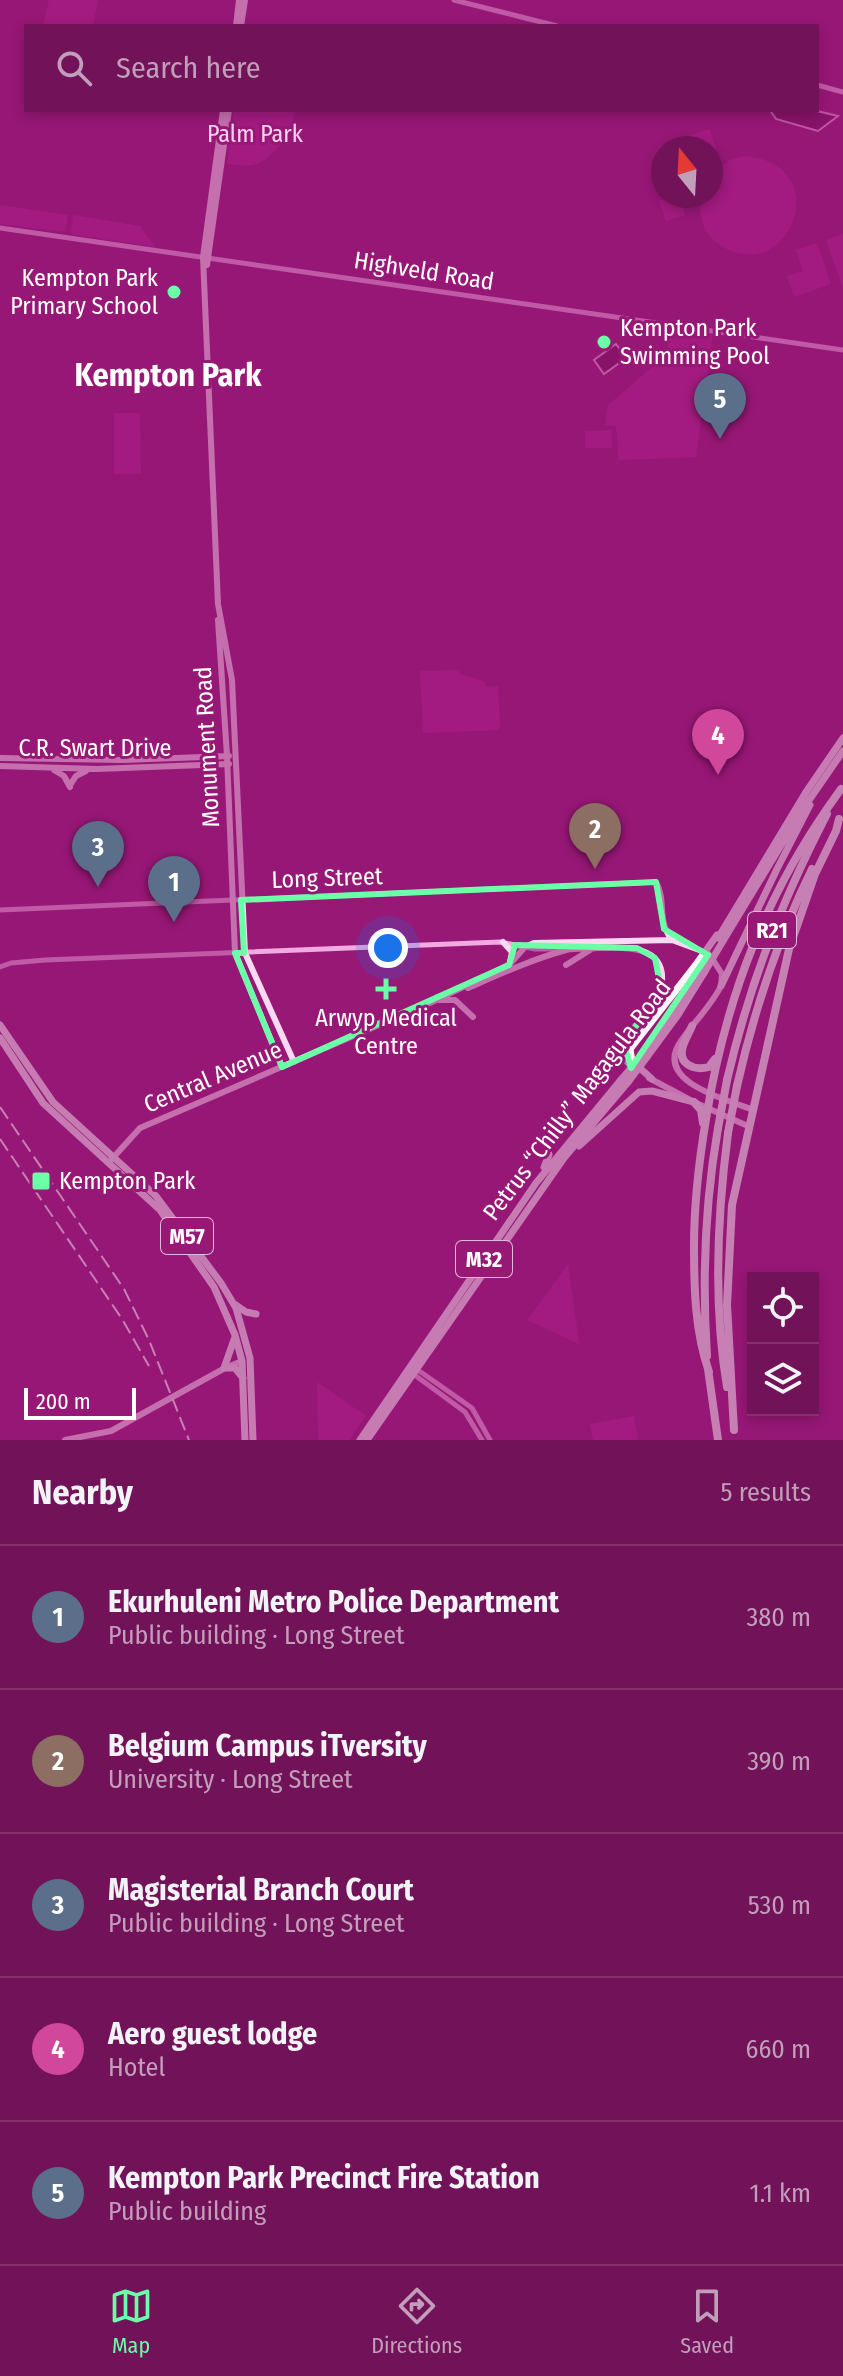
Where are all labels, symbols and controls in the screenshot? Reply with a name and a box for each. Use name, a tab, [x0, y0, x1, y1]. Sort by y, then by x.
search box	[24, 24, 819, 112]
icon: search	[52, 46, 96, 90]
text: Search here	[116, 50, 261, 86]
park label: Palm Park	[207, 120, 304, 148]
north arrow	[651, 136, 723, 208]
street label: Highveld Road	[352, 246, 496, 296]
place label: Kempton Park Primary School	[10, 264, 159, 320]
marker: Kempton Park Primary School	[165, 283, 183, 301]
place label: Kempton Park Swimming Pool	[620, 314, 770, 370]
marker: Kempton Park Swimming Pool	[595, 333, 613, 351]
district label: Kempton Park	[74, 356, 262, 394]
pin: 5	[694, 373, 746, 439]
street label: Monument Road	[189, 666, 225, 828]
pin: 4	[692, 709, 744, 775]
street label: C.R. Swart Drive	[19, 734, 171, 762]
pin: 2	[569, 803, 621, 869]
pin: 3	[72, 821, 124, 887]
pin: 1	[148, 856, 200, 922]
street label: Long Street	[271, 862, 383, 894]
road number: R21	[748, 912, 796, 948]
your location	[368, 928, 408, 968]
street label: Petrus “Chilly” Magagula Road	[477, 974, 677, 1226]
marker: Arwyp Medical Centre	[375, 978, 397, 1000]
place label: Arwyp Medical Centre	[315, 1004, 457, 1060]
street label: Central Avenue	[140, 1035, 286, 1119]
place label: Kempton Park	[59, 1167, 196, 1195]
marker: Kempton Park	[30, 1170, 52, 1192]
road number: M57	[161, 1218, 213, 1254]
road number: M32	[456, 1241, 512, 1277]
map controls	[747, 1272, 819, 1416]
button: locate	[747, 1272, 819, 1344]
button: layers	[747, 1344, 819, 1416]
scale bar	[24, 1384, 136, 1420]
text: 200 m	[36, 1388, 91, 1415]
text: Nearby	[32, 1472, 133, 1513]
text: 5 results	[721, 1477, 811, 1508]
text: Ekurhuleni Metro Police Department	[108, 1584, 559, 1620]
text: 1	[53, 1602, 64, 1633]
text: 380 m	[747, 1602, 811, 1633]
text: Public building · Long Street	[108, 1620, 405, 1651]
text: Belgium Campus iTversity	[108, 1728, 427, 1764]
text: 2	[52, 1746, 64, 1777]
text: 390 m	[747, 1746, 811, 1777]
text: University · Long Street	[108, 1764, 353, 1795]
text: Magisterial Branch Court	[108, 1872, 414, 1908]
text: 3	[52, 1890, 64, 1921]
text: 530 m	[748, 1890, 811, 1921]
text: Public building · Long Street	[108, 1908, 405, 1939]
text: Aero guest lodge	[108, 2016, 317, 2052]
text: 4	[51, 2034, 65, 2065]
text: 660 m	[746, 2034, 811, 2065]
text: Hotel	[108, 2052, 165, 2083]
text: Kempton Park Precinct Fire Station	[108, 2160, 540, 2196]
text: 5	[52, 2178, 64, 2209]
text: 1.1 km	[750, 2178, 811, 2209]
text: Public building	[108, 2196, 266, 2227]
tab: Map	[109, 2284, 153, 2359]
tab: Directions	[371, 2284, 462, 2359]
tab: Saved	[680, 2284, 734, 2359]

